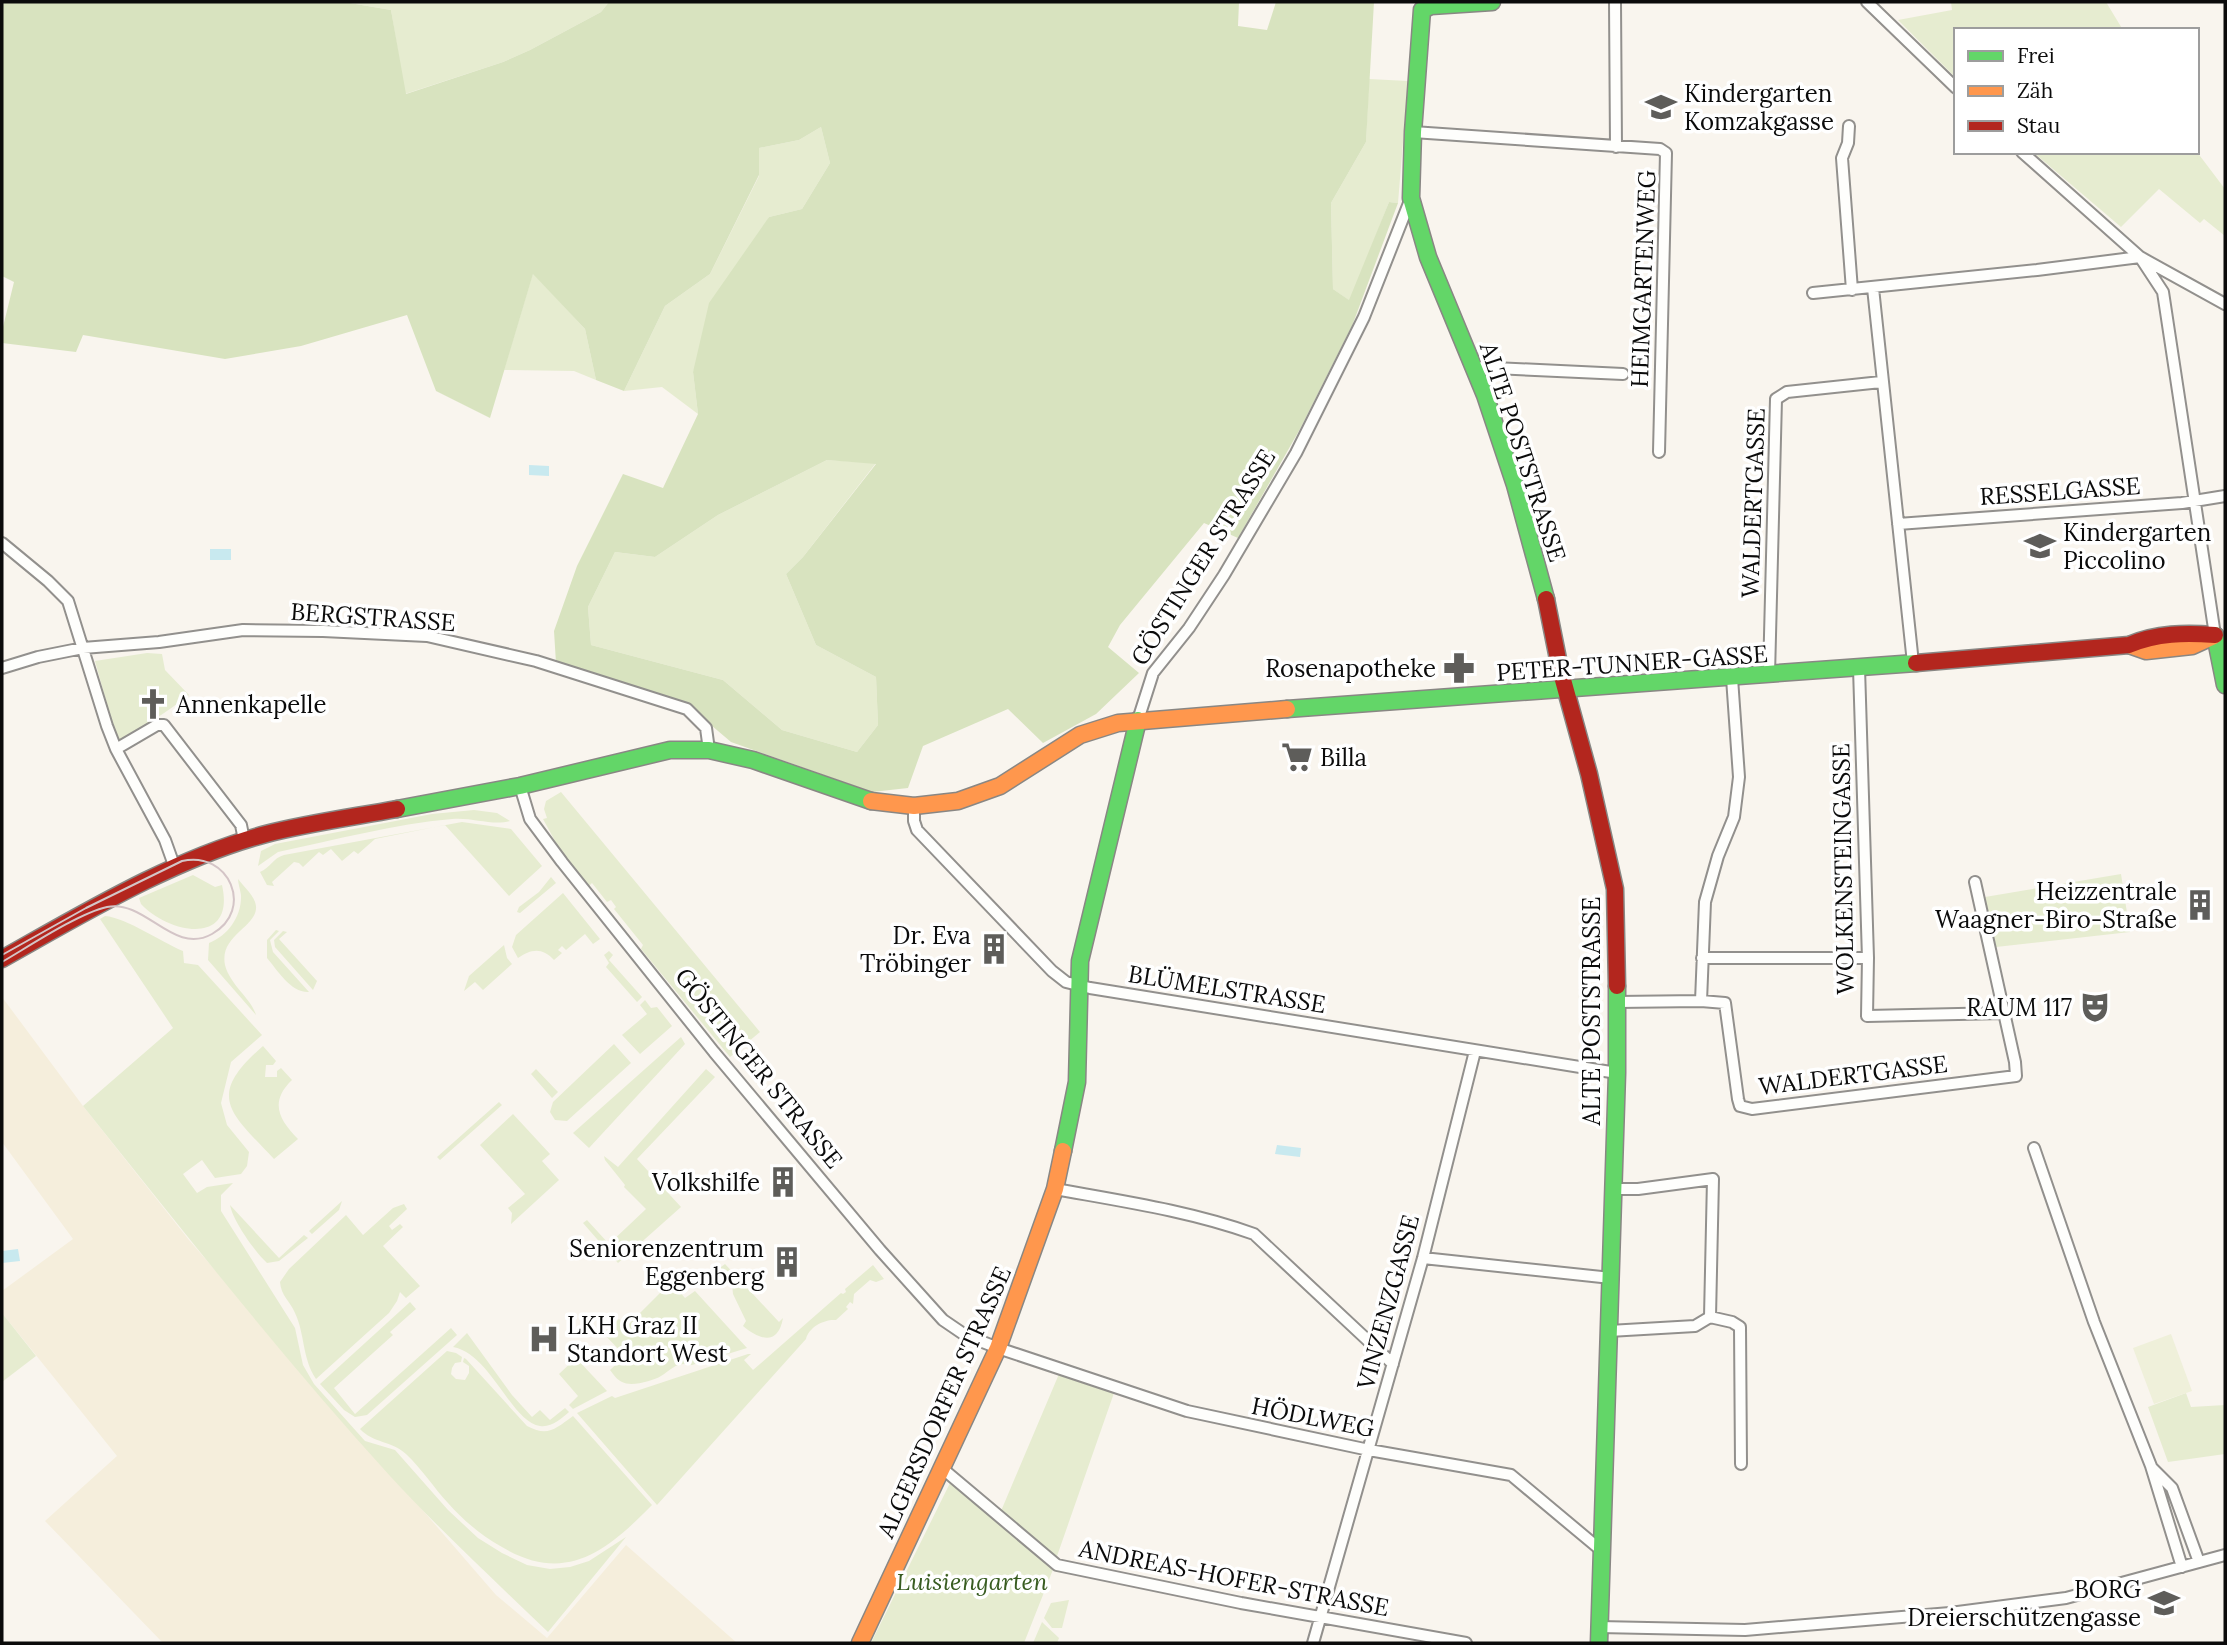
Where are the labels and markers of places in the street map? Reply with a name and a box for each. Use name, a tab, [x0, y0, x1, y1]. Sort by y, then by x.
place label: Kindergarten Komzakgasse	[1684, 78, 1834, 137]
school or university icon: Kindergarten Komzakgasse	[1644, 90, 1678, 124]
place label: Kindergarten Piccolino	[2063, 517, 2211, 576]
school or university icon: Kindergarten Piccolino	[2023, 529, 2057, 563]
pharmacy icon: Rosenapotheke	[1442, 651, 1476, 685]
place label: Rosenapotheke	[1265, 653, 1436, 684]
church icon: Annenkapelle	[136, 687, 170, 721]
place label: Annenkapelle	[175, 689, 326, 720]
supermarket icon: Billa	[1280, 740, 1314, 774]
place label: Billa	[1320, 742, 1367, 773]
place label: Heizzentrale Waagner-Biro-Straße	[1935, 876, 2177, 935]
building icon: Heizzentrale Waagner-Biro-Straße	[2183, 888, 2217, 922]
place label: Dr. Eva Tröbinger	[860, 920, 972, 979]
building icon: Dr. Eva Tröbinger	[977, 932, 1011, 966]
theatre icon: RAUM 117	[2078, 990, 2112, 1024]
place label: RAUM 117	[1966, 992, 2072, 1023]
building icon: Volkshilfe	[766, 1165, 800, 1199]
place label: Volkshilfe	[651, 1167, 760, 1198]
place label: Seniorenzentrum Eggenberg	[569, 1233, 765, 1292]
building icon: Seniorenzentrum Eggenberg	[770, 1245, 804, 1279]
place label: LKH Graz II Standort West	[567, 1310, 728, 1369]
hospital icon: LKH Graz II Standort West	[527, 1322, 561, 1356]
place label: BORG Dreierschützengasse	[1907, 1574, 2141, 1633]
school or university icon: BORG Dreierschützengasse	[2147, 1586, 2181, 1620]

